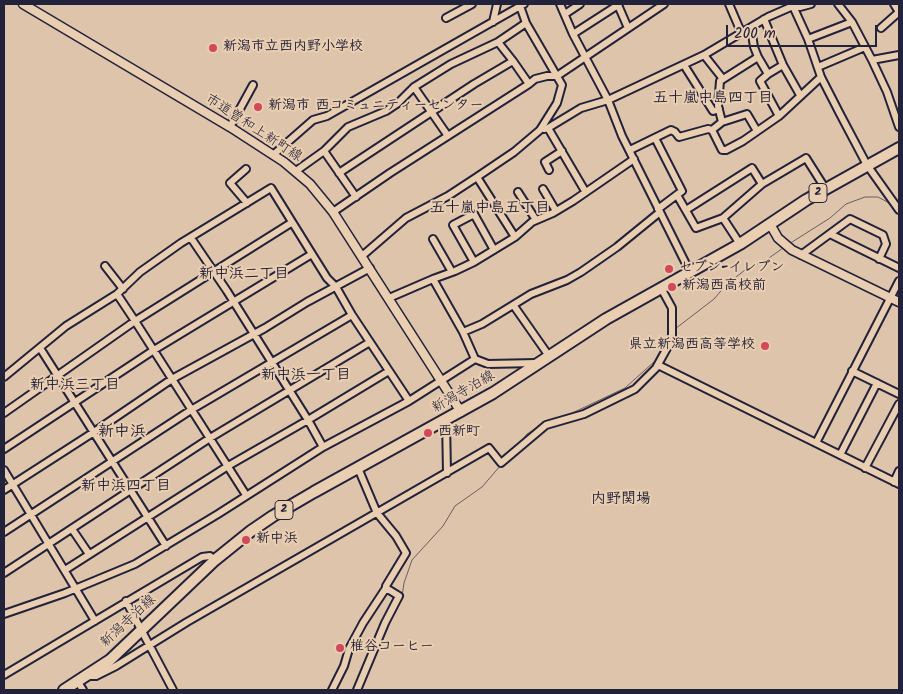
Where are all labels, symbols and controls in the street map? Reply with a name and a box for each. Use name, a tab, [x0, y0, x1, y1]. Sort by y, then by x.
scale bar	[728, 15, 879, 47]
text: 200 m	[734, 22, 776, 46]
place label: 新潟市立西内野小学校	[223, 40, 363, 56]
marker: 新潟市立西内野小学校	[207, 42, 219, 54]
district label: 五十嵐中島四丁目	[653, 90, 773, 108]
street label: 市道曽和上新町線	[201, 91, 305, 167]
place label: 新潟市 西コミュニティーセンター	[268, 99, 483, 115]
marker: 新潟市 西コミュニティーセンター	[252, 101, 264, 113]
road number: 2	[809, 184, 827, 202]
district label: 五十嵐中島五丁目	[430, 200, 550, 218]
place label: セブン-イレブン	[679, 261, 784, 277]
marker: セブン-イレブン	[663, 263, 675, 275]
district label: 新中浜二丁目	[199, 266, 289, 284]
place label: 新潟西高校前	[682, 279, 766, 295]
marker: 新潟西高校前	[666, 281, 678, 293]
place label: 県立新潟西高等学校	[629, 338, 755, 354]
marker: 県立新潟西高等学校	[759, 340, 771, 352]
district label: 新中浜一丁目	[261, 367, 351, 385]
street label: 新潟寺泊線	[429, 368, 499, 418]
district label: 新中浜三丁目	[30, 377, 120, 395]
district label: 新中浜	[98, 423, 146, 443]
place label: 西新町	[438, 425, 480, 441]
marker: 西新町	[422, 427, 434, 439]
district label: 新中浜四丁目	[81, 478, 171, 496]
district label: 内野関場	[591, 491, 651, 509]
road number: 2	[275, 500, 293, 520]
place label: 新中浜	[256, 532, 298, 548]
marker: 新中浜	[240, 534, 252, 546]
street label: 新潟寺泊線	[98, 592, 160, 652]
place label: 椎谷コーヒー	[350, 640, 434, 656]
marker: 椎谷コーヒー	[334, 642, 346, 654]

